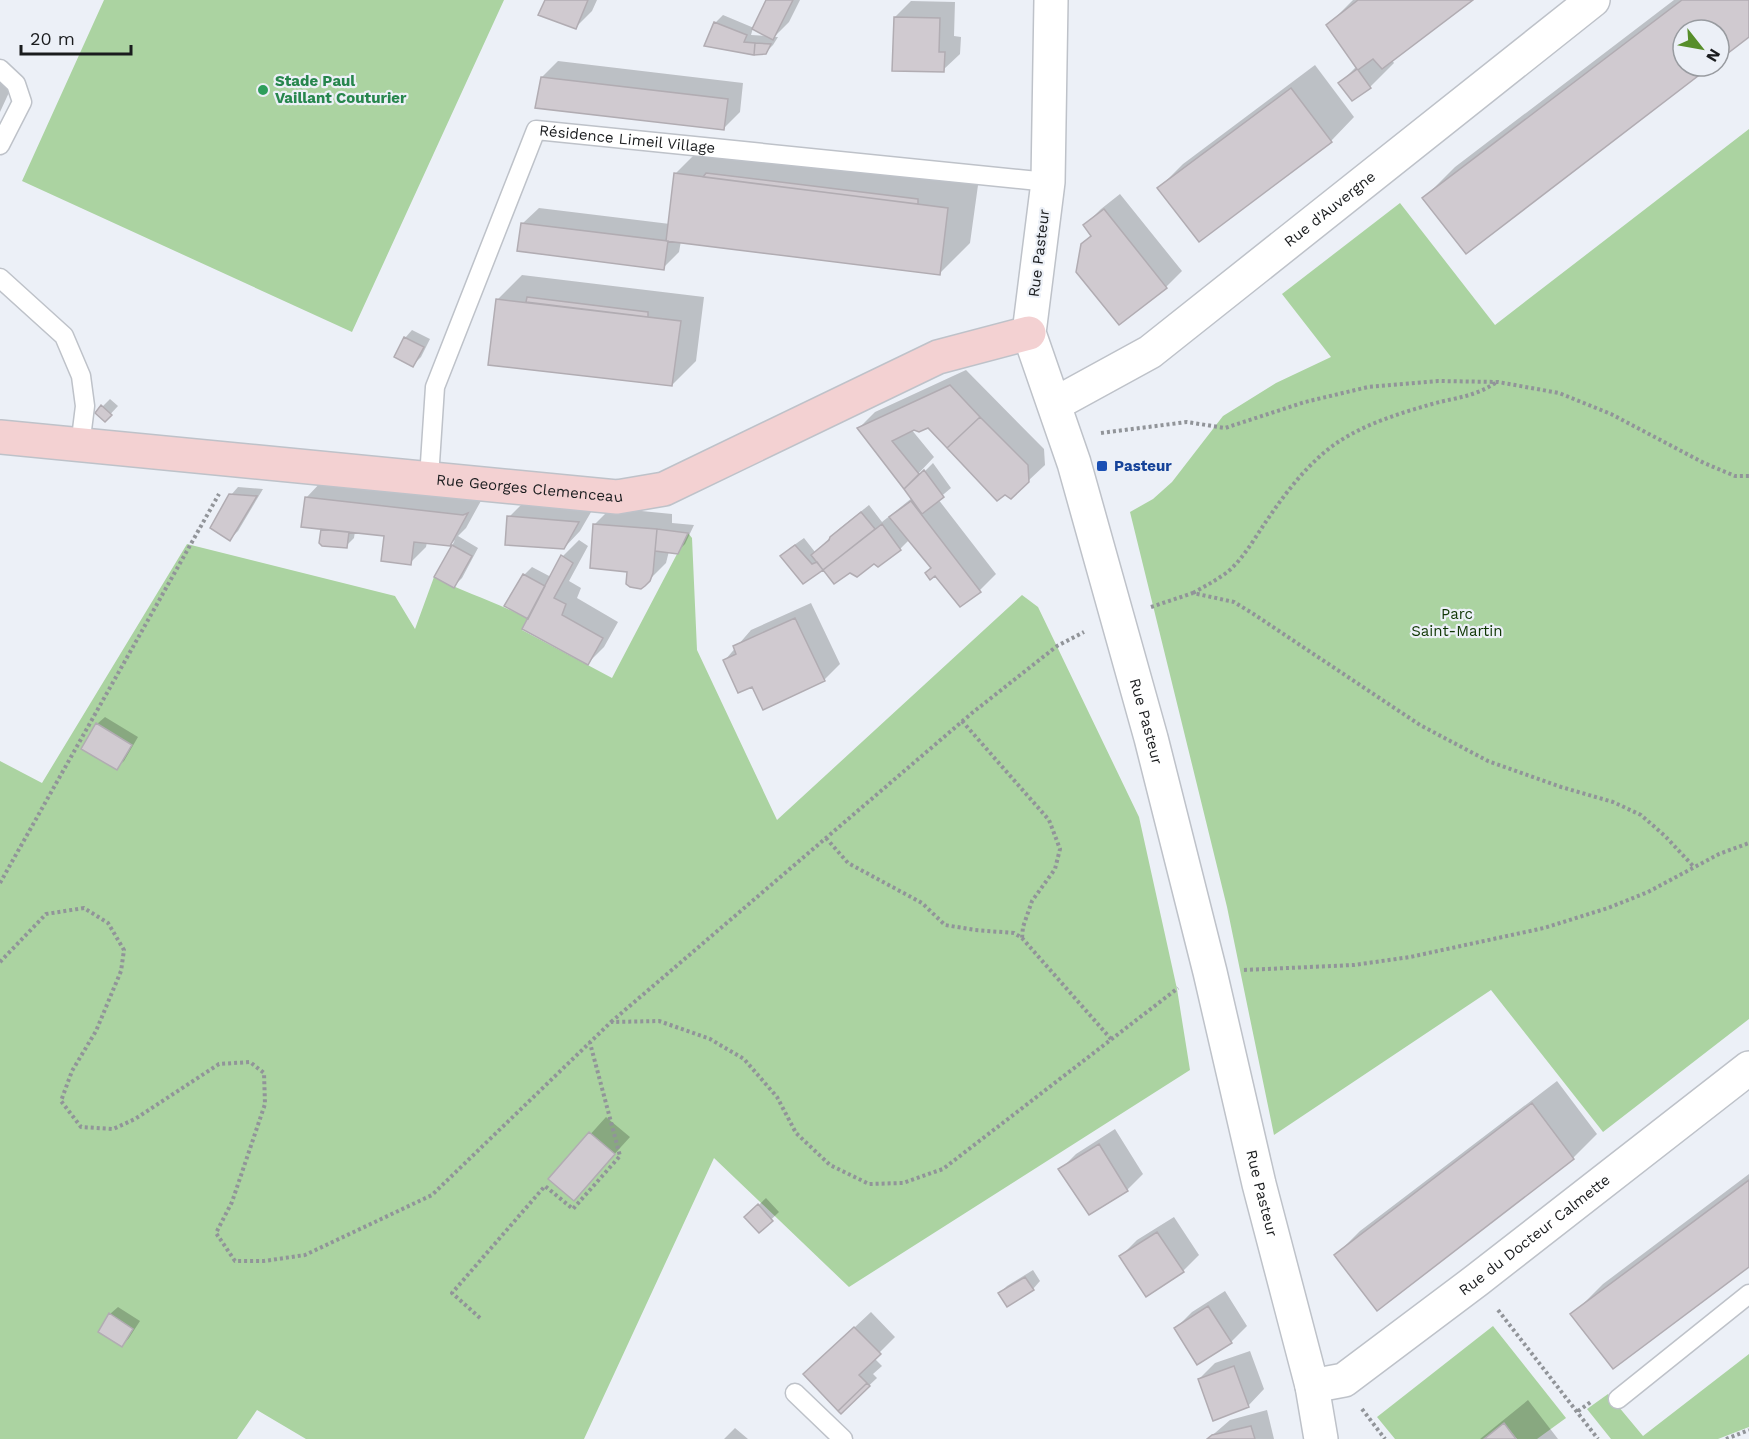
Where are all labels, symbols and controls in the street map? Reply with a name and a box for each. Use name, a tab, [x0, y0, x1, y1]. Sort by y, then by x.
scale bar	[21, 18, 130, 56]
north arrow	[1671, 18, 1731, 78]
text: 20 m	[30, 28, 75, 49]
text: N	[1702, 45, 1725, 65]
place label: Stade Paul Vaillant Couturier	[275, 72, 407, 107]
marker: Stade Paul Vaillant Couturier	[256, 83, 270, 97]
street label: Résidence Limeil Village	[538, 121, 716, 157]
street label: Rue d'Auvergne	[1281, 167, 1379, 251]
street label: Rue Pasteur	[1025, 208, 1053, 298]
place label: Pasteur	[1114, 457, 1172, 475]
marker: Pasteur	[1095, 459, 1109, 473]
street label: Rue Georges Clemenceau	[435, 470, 624, 506]
park label: Parc Saint-Martin	[1411, 605, 1503, 640]
street label: Rue Pasteur	[1126, 676, 1166, 766]
street label: Rue Pasteur	[1242, 1148, 1281, 1239]
street label: Rue du Docteur Calmette	[1455, 1171, 1614, 1299]

